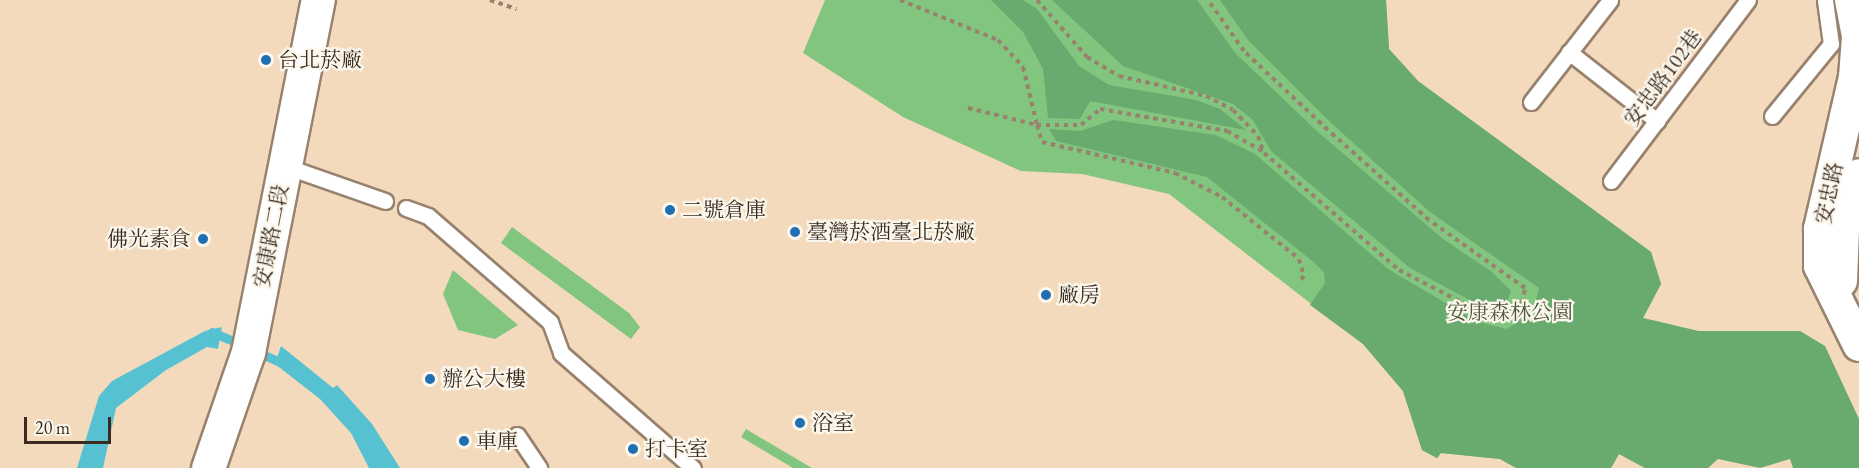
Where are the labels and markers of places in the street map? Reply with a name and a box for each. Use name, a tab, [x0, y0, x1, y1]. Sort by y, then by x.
place label: 台北菸廠	[278, 47, 362, 73]
marker: 台北菸廠	[259, 53, 273, 67]
place label: 二號倉庫	[682, 197, 766, 223]
marker: 二號倉庫	[663, 203, 677, 217]
place label: 臺灣菸酒臺北菸廠	[807, 219, 975, 245]
marker: 臺灣菸酒臺北菸廠	[788, 225, 802, 239]
place label: 佛光素食	[107, 226, 191, 252]
marker: 佛光素食	[196, 232, 210, 246]
place label: 廠房	[1058, 282, 1100, 308]
marker: 廠房	[1039, 288, 1053, 302]
place label: 辦公大樓	[442, 366, 526, 392]
marker: 辦公大樓	[423, 372, 437, 386]
place label: 浴室	[812, 410, 854, 436]
marker: 浴室	[793, 416, 807, 430]
place label: 車庫	[476, 428, 518, 454]
marker: 車庫	[457, 434, 471, 448]
place label: 打卡室	[645, 436, 708, 462]
marker: 打卡室	[626, 442, 640, 456]

